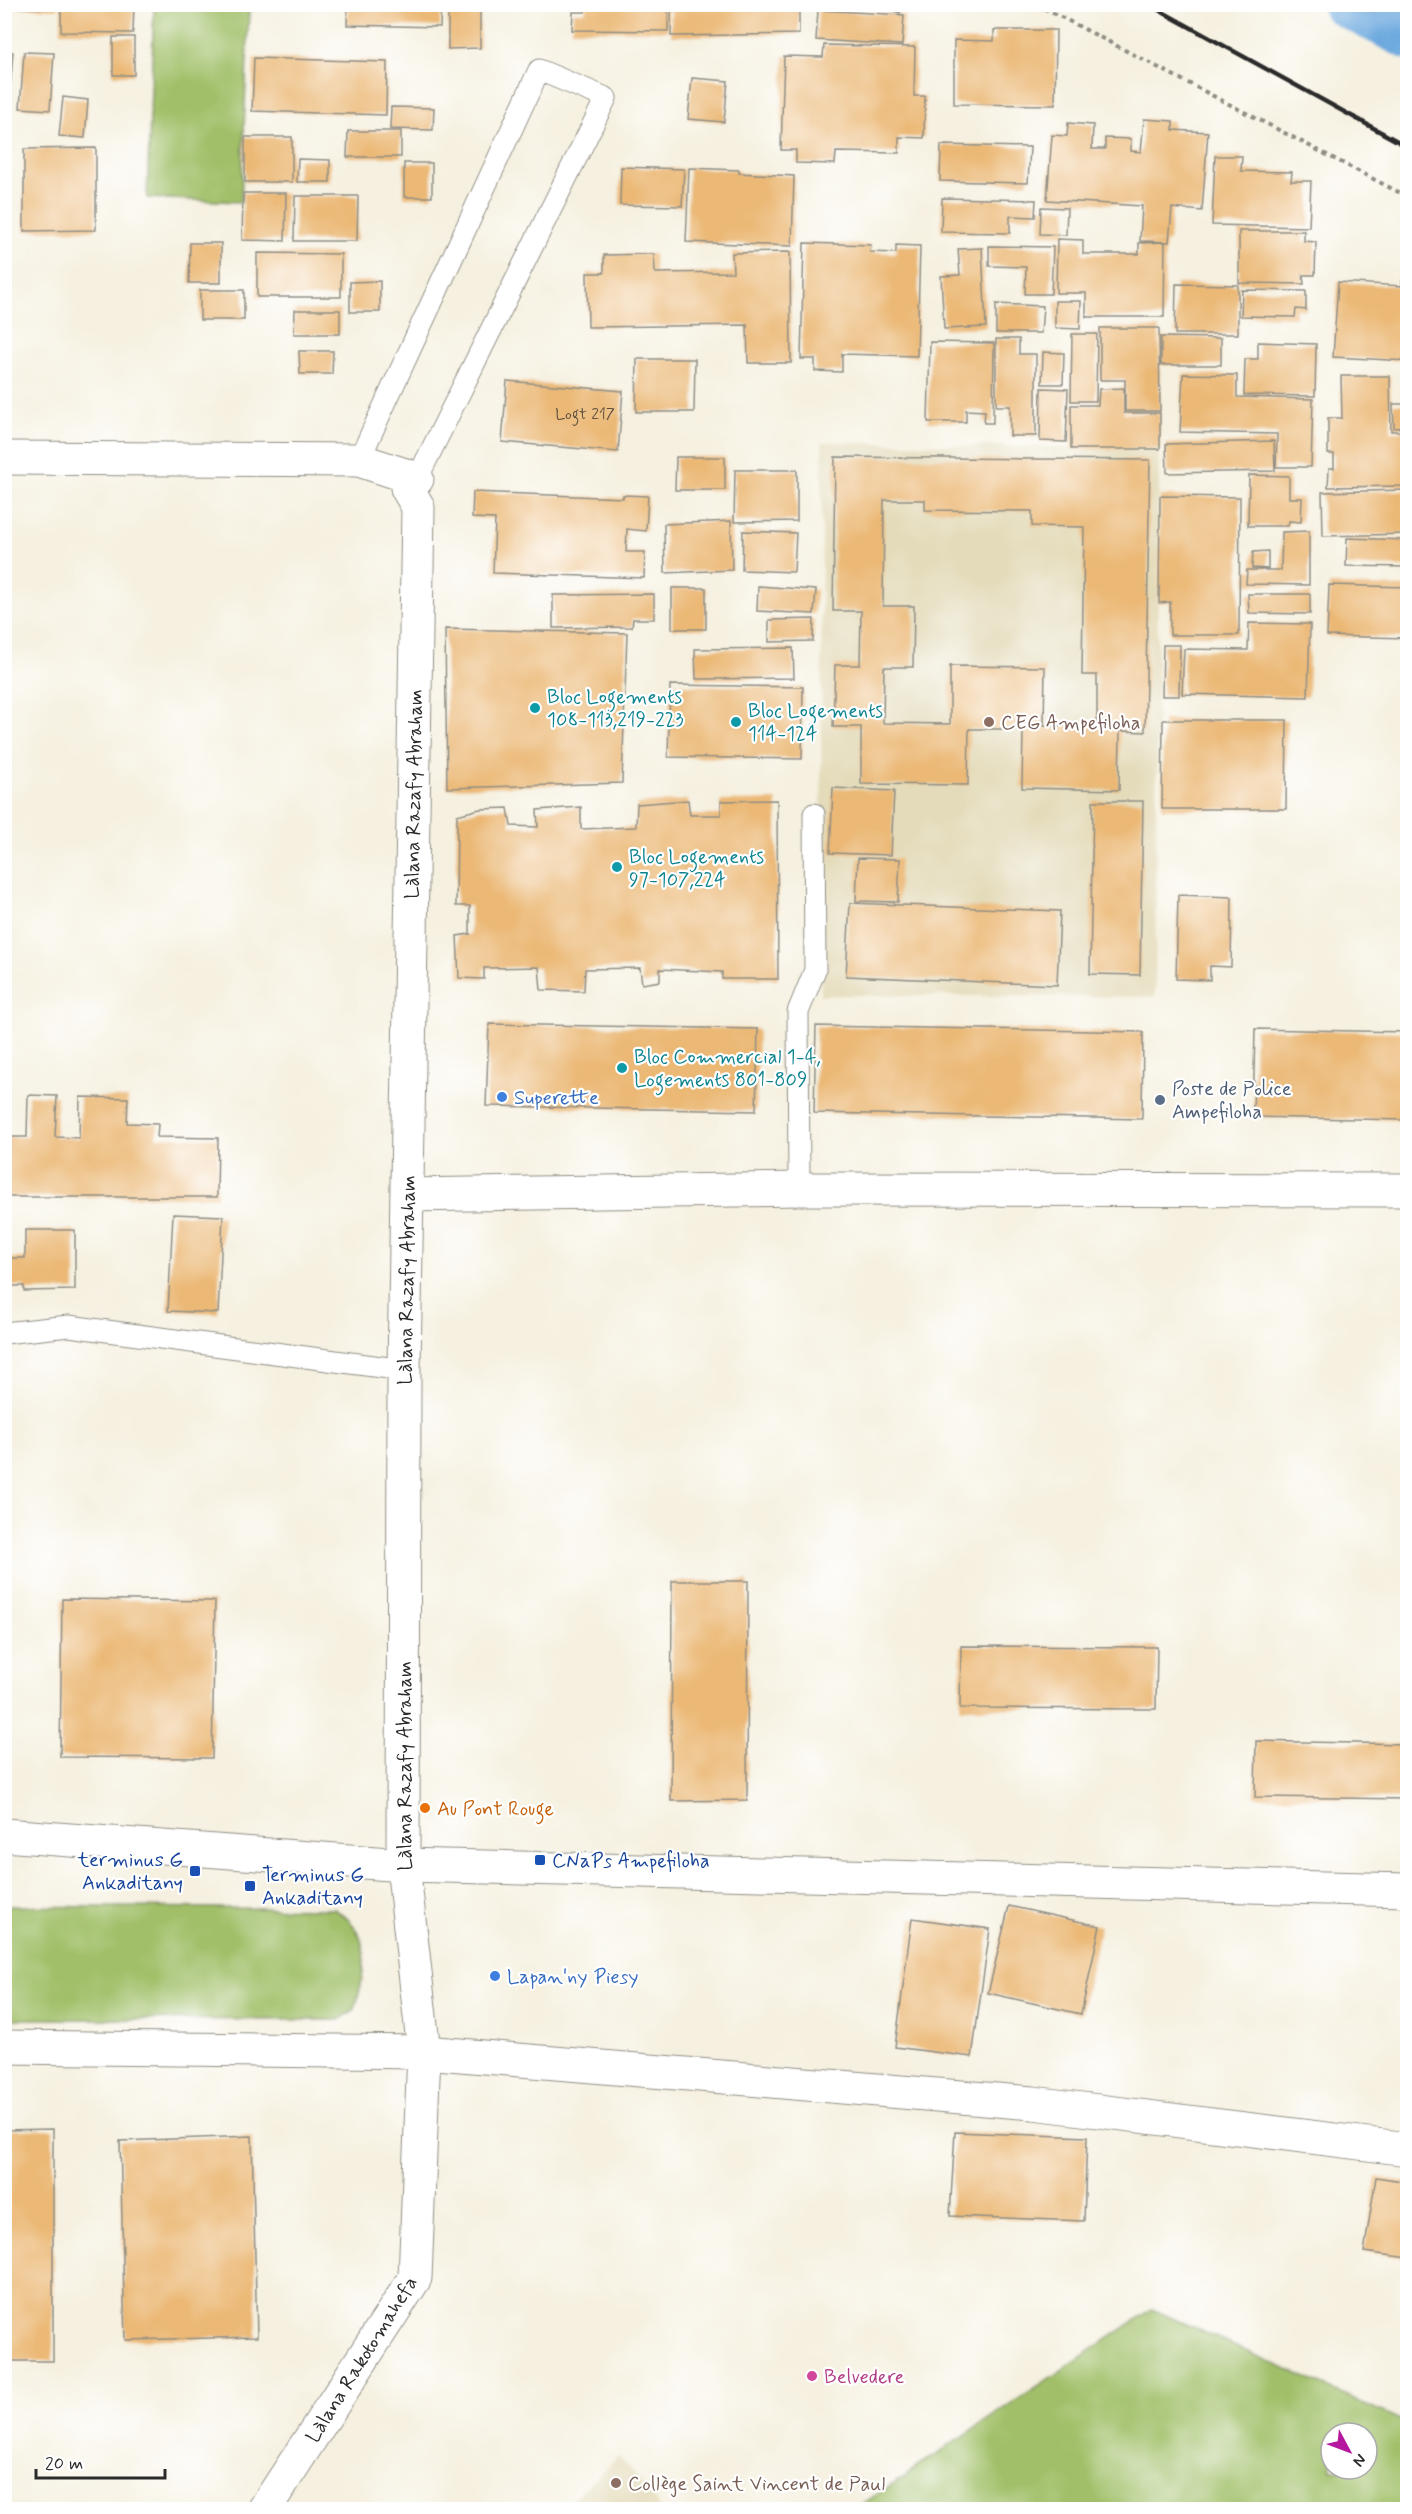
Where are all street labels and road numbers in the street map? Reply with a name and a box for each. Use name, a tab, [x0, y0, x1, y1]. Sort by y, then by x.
street label: Làlana Razafy Abraham	[399, 689, 430, 899]
street label: Làlana Razafy Abraham	[392, 1175, 423, 1385]
street label: Làlana Razafy Abraham	[392, 1661, 419, 1871]
street label: Làlana Rakotomahefa	[300, 2271, 424, 2448]

